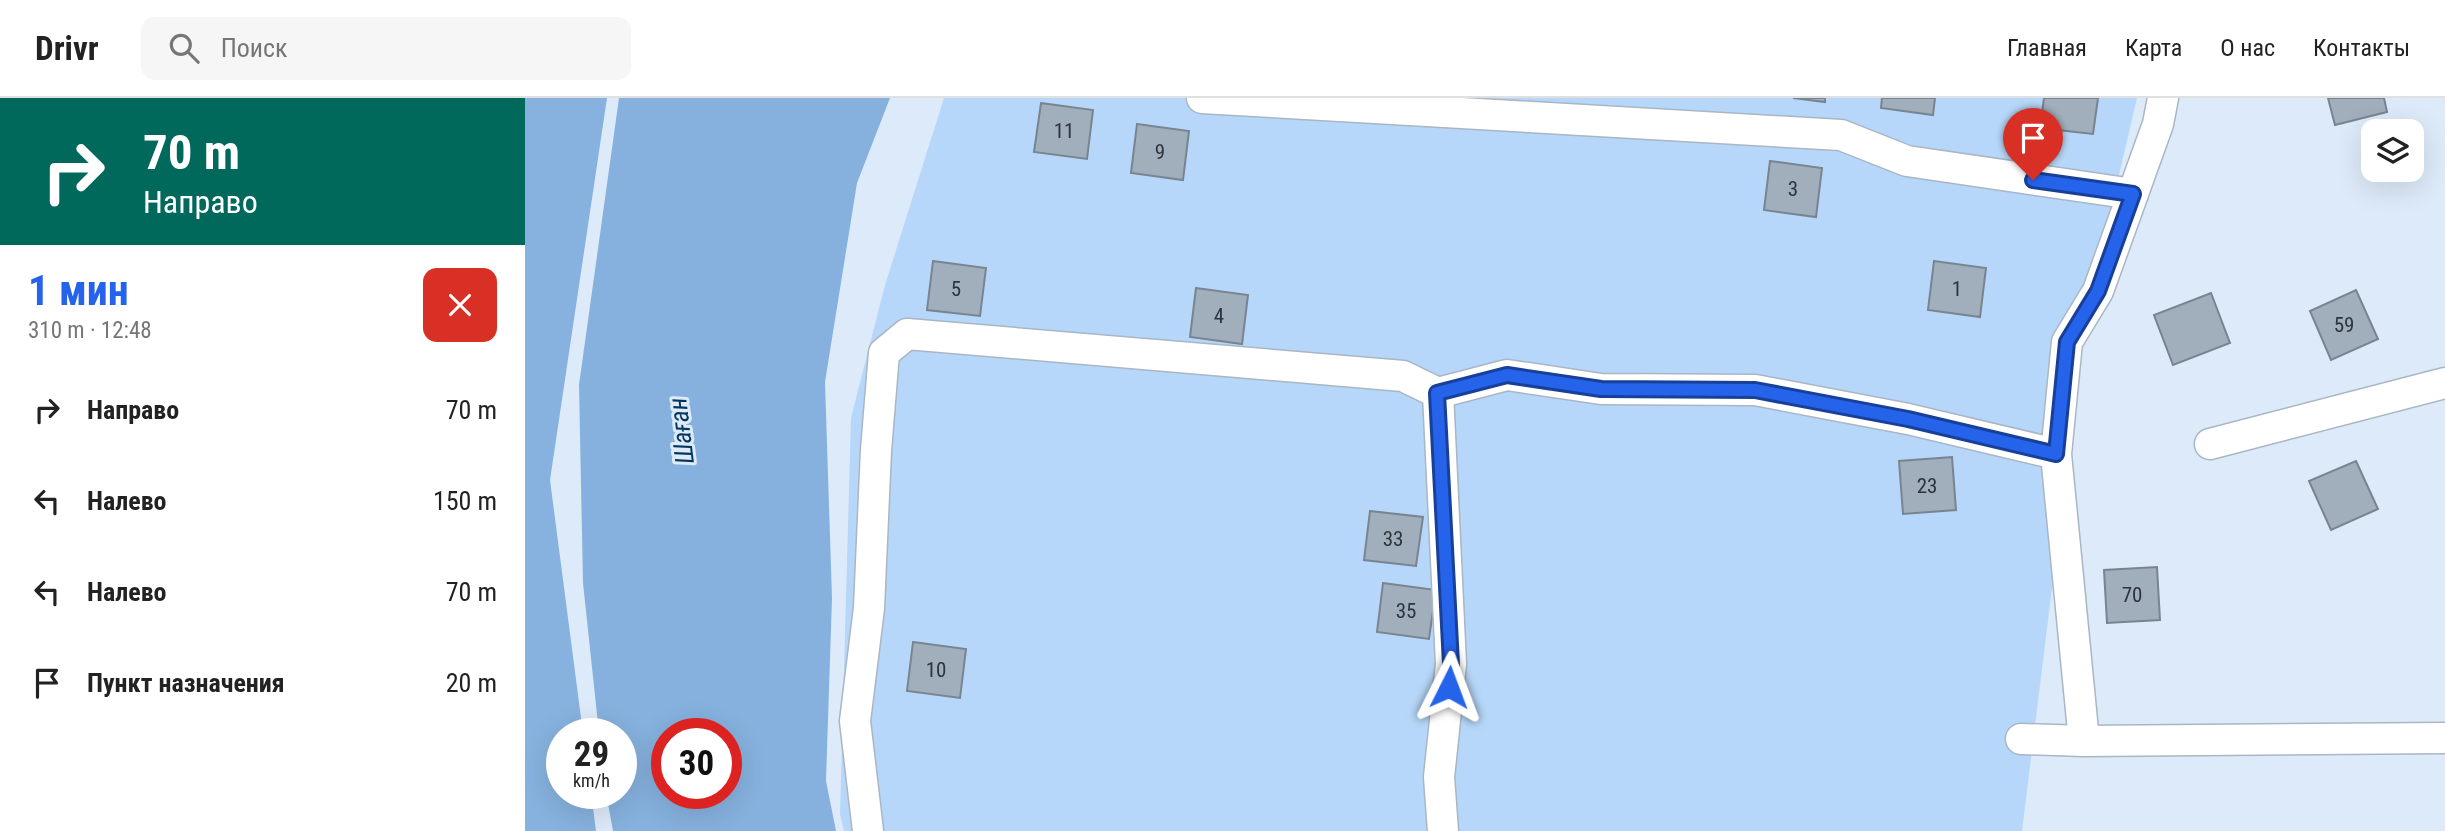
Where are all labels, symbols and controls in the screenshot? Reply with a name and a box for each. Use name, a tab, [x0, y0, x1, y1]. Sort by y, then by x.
search box	[141, 17, 631, 80]
text: Drivr	[35, 29, 99, 68]
icon: search	[165, 29, 203, 67]
text: Поиск	[221, 33, 288, 63]
text: Главная	[2007, 34, 2087, 62]
text: Карта	[2125, 34, 2182, 62]
text: О нас	[2220, 34, 2275, 62]
text: Контакты	[2313, 34, 2410, 62]
pin	[2003, 108, 2063, 180]
house number: 11	[1054, 119, 1074, 143]
icon: arrive	[2014, 119, 2052, 157]
map controls	[2361, 119, 2424, 182]
button: layers	[2361, 119, 2424, 182]
text: 70 m	[143, 124, 240, 181]
icon: right	[28, 126, 119, 217]
house number: 9	[1155, 140, 1165, 164]
house number: 3	[1788, 177, 1798, 201]
text: Направо	[143, 183, 258, 221]
text: 1 мин	[28, 266, 129, 315]
button: close	[423, 268, 497, 342]
house number: 5	[951, 277, 961, 301]
house number: 1	[1952, 277, 1962, 301]
house number: 4	[1214, 304, 1224, 328]
house number: 59	[2334, 313, 2354, 337]
text: 310 m · 12:48	[28, 317, 152, 344]
icon: right	[28, 391, 66, 429]
text: Направо	[87, 395, 179, 425]
text: 70 m	[446, 395, 497, 425]
water label: Шаған	[662, 396, 700, 466]
house number: 23	[1917, 474, 1937, 498]
icon: left	[28, 482, 66, 520]
text: Налево	[87, 486, 167, 516]
text: 150 m	[433, 486, 497, 516]
house number: 33	[1383, 527, 1403, 551]
icon: left	[28, 573, 66, 611]
text: Налево	[87, 577, 167, 607]
text: 70 m	[446, 577, 497, 607]
house number: 70	[2122, 583, 2142, 607]
house number: 35	[1396, 599, 1416, 623]
position arrow	[1412, 650, 1486, 724]
house number: 10	[926, 658, 946, 682]
icon: arrive	[28, 664, 66, 702]
text: Пункт назначения	[87, 668, 285, 698]
text: 20 m	[446, 668, 497, 698]
speed limit sign: 30	[651, 718, 742, 809]
text: 29	[574, 734, 609, 775]
text: km/h	[573, 770, 610, 791]

